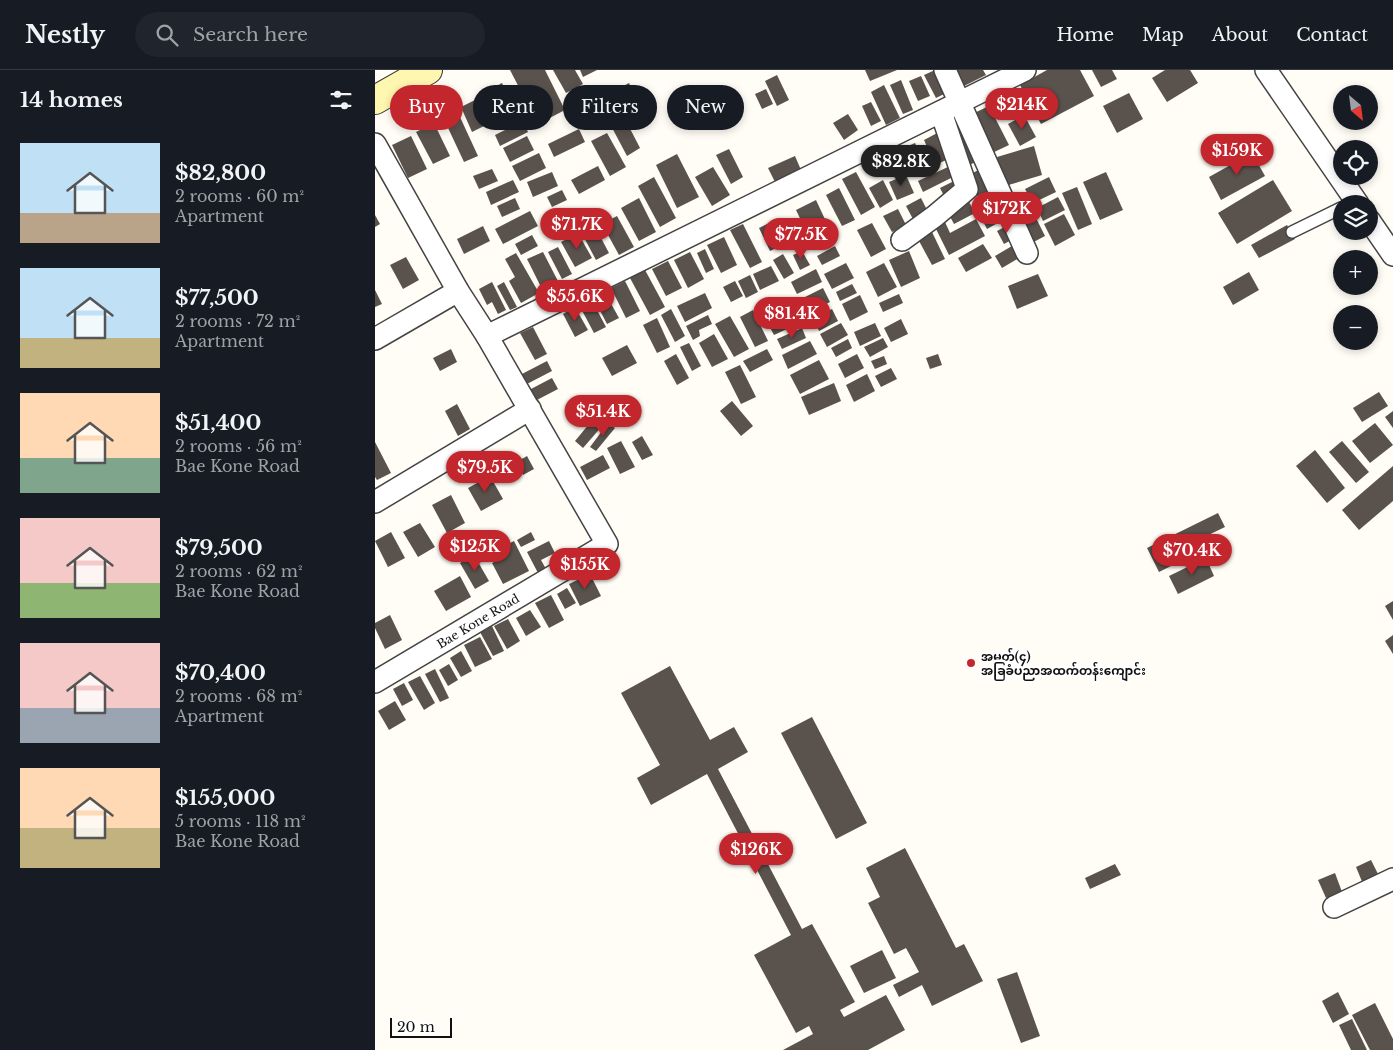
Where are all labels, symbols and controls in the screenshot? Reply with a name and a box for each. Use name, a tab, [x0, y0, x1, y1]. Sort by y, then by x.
search box	[135, 12, 485, 57]
text: Nestly	[25, 20, 105, 49]
icon: search	[153, 21, 181, 49]
text: Search here	[193, 23, 308, 46]
text: Home	[1056, 24, 1114, 46]
text: Map	[1142, 24, 1184, 46]
text: About	[1212, 24, 1268, 46]
text: Contact	[1296, 24, 1368, 46]
chip: Buy	[390, 85, 463, 130]
chip: Rent	[473, 85, 553, 130]
chip: Filters	[563, 85, 657, 130]
chip: New	[667, 85, 744, 130]
north arrow	[1333, 85, 1377, 130]
map controls	[1333, 85, 1378, 350]
icon: filters	[327, 86, 355, 114]
text: 14 homes	[20, 87, 123, 113]
pin: $214K	[987, 88, 1057, 130]
text: $214K	[996, 94, 1048, 114]
pin: $159K	[1202, 134, 1272, 176]
text: $159K	[1212, 140, 1262, 160]
button: locate	[1333, 140, 1378, 185]
pin: $82.8K	[860, 144, 942, 187]
text: $82.8K	[872, 151, 930, 171]
text: $82,800	[175, 160, 266, 186]
icon: home	[60, 163, 120, 223]
text: 2 rooms · 60 m²	[175, 186, 304, 206]
pin: $172K	[972, 191, 1042, 234]
button: layers	[1333, 195, 1378, 240]
text: $172K	[982, 198, 1032, 218]
text: Apartment	[175, 206, 264, 226]
pin: $71.7K	[536, 208, 618, 250]
text: $71.7K	[551, 214, 603, 234]
pin: $77.5K	[760, 218, 842, 260]
text: $77.5K	[775, 224, 827, 244]
button: +	[1333, 250, 1378, 295]
pin: $55.6K	[534, 280, 616, 322]
text: $77,500	[175, 285, 259, 311]
text: $55.6K	[546, 286, 604, 306]
icon: home	[60, 288, 120, 348]
pin: $81.4K	[751, 296, 833, 339]
text: $81.4K	[764, 303, 820, 323]
button: −	[1333, 305, 1378, 350]
text: 2 rooms · 72 m²	[175, 311, 300, 331]
text: Apartment	[175, 331, 264, 351]
pin: $51.4K	[562, 394, 644, 437]
text: $51.4K	[576, 401, 630, 421]
text: $51,400	[175, 410, 261, 436]
icon: home	[60, 413, 120, 473]
text: 2 rooms · 56 m²	[175, 436, 302, 456]
pin: $79.5K	[444, 450, 526, 493]
text: Bae Kone Road	[175, 456, 300, 476]
text: $79.5K	[457, 457, 513, 477]
pin: $125K	[440, 530, 510, 572]
pin: $70.4K	[1151, 534, 1233, 576]
text: $79,500	[175, 535, 263, 561]
text: $125K	[450, 536, 500, 556]
icon: home	[60, 538, 120, 598]
text: $70.4K	[1163, 540, 1221, 560]
pin: $155K	[550, 548, 620, 590]
text: $155K	[560, 554, 610, 574]
text: 2 rooms · 62 m²	[175, 561, 302, 581]
text: Bae Kone Road	[175, 581, 300, 601]
street label: Bae Kone Road	[434, 590, 522, 652]
place label: အမှတ်(၄) အခြခံပညာအထက်တန်းကျောင်း	[981, 647, 1146, 682]
marker: အမှတ်(၄) အခြခံပညာအထက်တန်းကျောင်း	[965, 657, 977, 669]
text: $70,400	[175, 660, 266, 686]
icon: home	[60, 663, 120, 723]
text: 2 rooms · 68 m²	[175, 686, 302, 706]
text: Apartment	[175, 706, 264, 726]
text: $155,000	[175, 785, 275, 811]
icon: home	[60, 788, 120, 848]
text: 5 rooms · 118 m²	[175, 811, 306, 831]
text: Bae Kone Road	[175, 831, 300, 851]
pin: $126K	[721, 832, 791, 875]
text: $126K	[730, 839, 782, 859]
scale bar	[390, 1015, 453, 1038]
text: 20 m	[397, 1018, 435, 1036]

